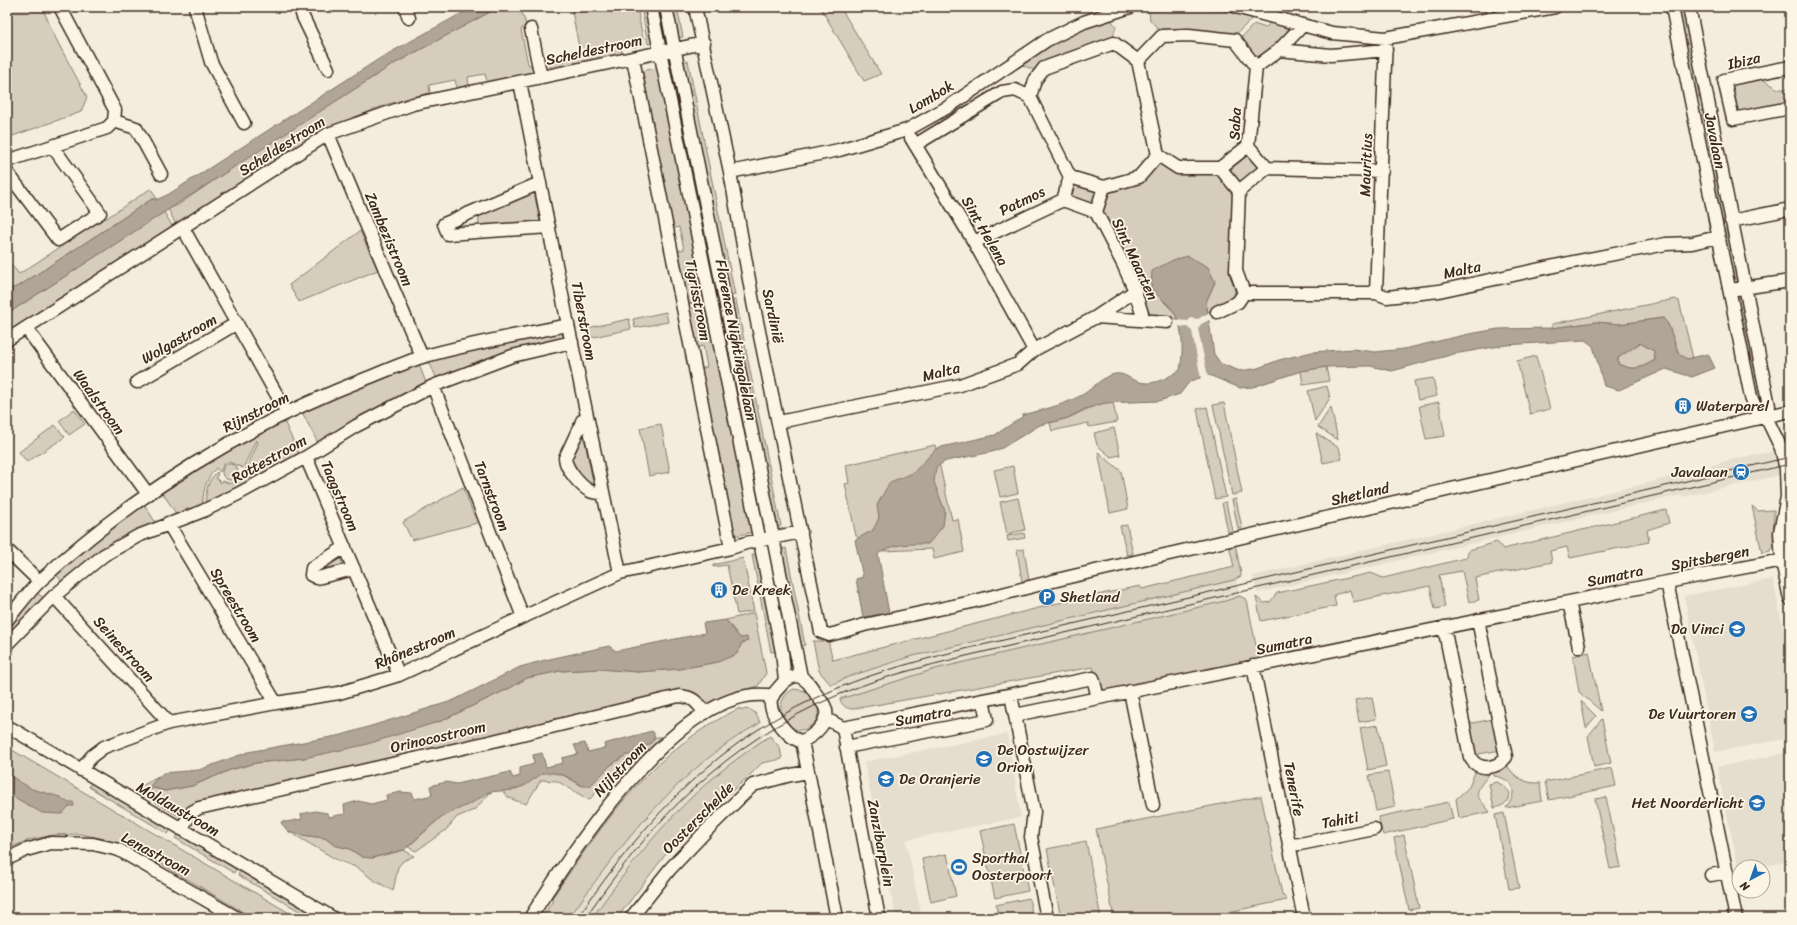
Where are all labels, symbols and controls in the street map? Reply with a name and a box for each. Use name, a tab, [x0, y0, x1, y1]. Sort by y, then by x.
street label: Scheldestroom	[543, 27, 645, 73]
street label: Ibiza	[1724, 45, 1763, 78]
street label: Lombok	[903, 73, 959, 121]
street label: Saba	[1221, 107, 1249, 141]
street label: Scheldestroom	[234, 109, 330, 183]
street label: Javalaan	[1697, 110, 1733, 171]
street label: Mauritius	[1352, 132, 1380, 197]
street label: Patmos	[995, 178, 1050, 223]
street label: Zambezistroom	[357, 188, 421, 291]
street label: Sint Helena	[954, 191, 1016, 271]
street label: Sint Maarten	[1105, 213, 1165, 305]
street label: Malta	[1441, 253, 1484, 287]
street label: Tigrisstroom	[677, 257, 719, 344]
street label: Florence Nightingalelaan	[708, 257, 764, 423]
street label: Tiberstroom	[564, 279, 604, 363]
street label: Sardinië	[755, 286, 792, 346]
street label: Wolgastroom	[136, 307, 222, 371]
street label: Malta	[919, 355, 963, 389]
street label: Waalstroom	[66, 363, 132, 441]
street label: Rijnstroom	[218, 384, 294, 440]
place label: Waterparel	[1696, 393, 1770, 419]
building icon: Waterparel	[1673, 396, 1693, 416]
street label: Rottestroom	[226, 427, 312, 490]
street label: Taagstroom	[313, 456, 367, 536]
street label: Tarnstroom	[467, 457, 517, 535]
place label: Javalaan	[1670, 459, 1728, 485]
station icon: Javalaan	[1731, 462, 1751, 482]
street label: Shetland	[1328, 474, 1393, 513]
street label: Spitsbergen	[1669, 538, 1751, 578]
street label: Sumatra	[1585, 557, 1646, 595]
street label: Spreestroom	[203, 562, 269, 648]
place label: De Kreek	[732, 577, 791, 603]
building icon: De Kreek	[709, 580, 729, 600]
place label: Shetland	[1060, 584, 1120, 610]
parking icon: Shetland	[1037, 587, 1057, 607]
street label: Seinestroom	[87, 610, 161, 688]
place label: Da Vinci	[1671, 616, 1725, 642]
street label: Rhônestroom	[370, 619, 460, 677]
school or university icon: Da Vinci	[1727, 619, 1747, 639]
street label: Sumatra	[1254, 625, 1315, 663]
street label: Sumatra	[893, 698, 954, 734]
place label: De Vuurtoren	[1648, 701, 1736, 727]
school or university icon: De Vuurtoren	[1739, 704, 1759, 724]
street label: Orinocostroom	[388, 713, 489, 761]
street label: Nijlstroom	[587, 735, 653, 803]
place label: De Oostwijzer Orion	[997, 737, 1090, 780]
school or university icon: De Oostwijzer Orion	[974, 749, 994, 769]
street label: Tenerife	[1276, 760, 1312, 819]
place label: De Oranjerie	[899, 766, 981, 792]
school or university icon: De Oranjerie	[876, 769, 896, 789]
street label: Moldaustroom	[131, 774, 225, 844]
street label: Oosterschelde	[656, 775, 741, 860]
place label: Het Noorderlicht	[1631, 790, 1744, 816]
school or university icon: Het Noorderlicht	[1747, 793, 1767, 813]
street label: Zanzibarplein	[860, 797, 902, 889]
street label: Tahiti	[1319, 804, 1362, 836]
street label: Lenastroom	[116, 825, 196, 883]
place label: Sporthal Oosterpoort	[972, 845, 1053, 888]
sports icon: Sporthal Oosterpoort	[949, 857, 969, 877]
north arrow	[1731, 859, 1771, 899]
text: N	[1735, 876, 1755, 896]

